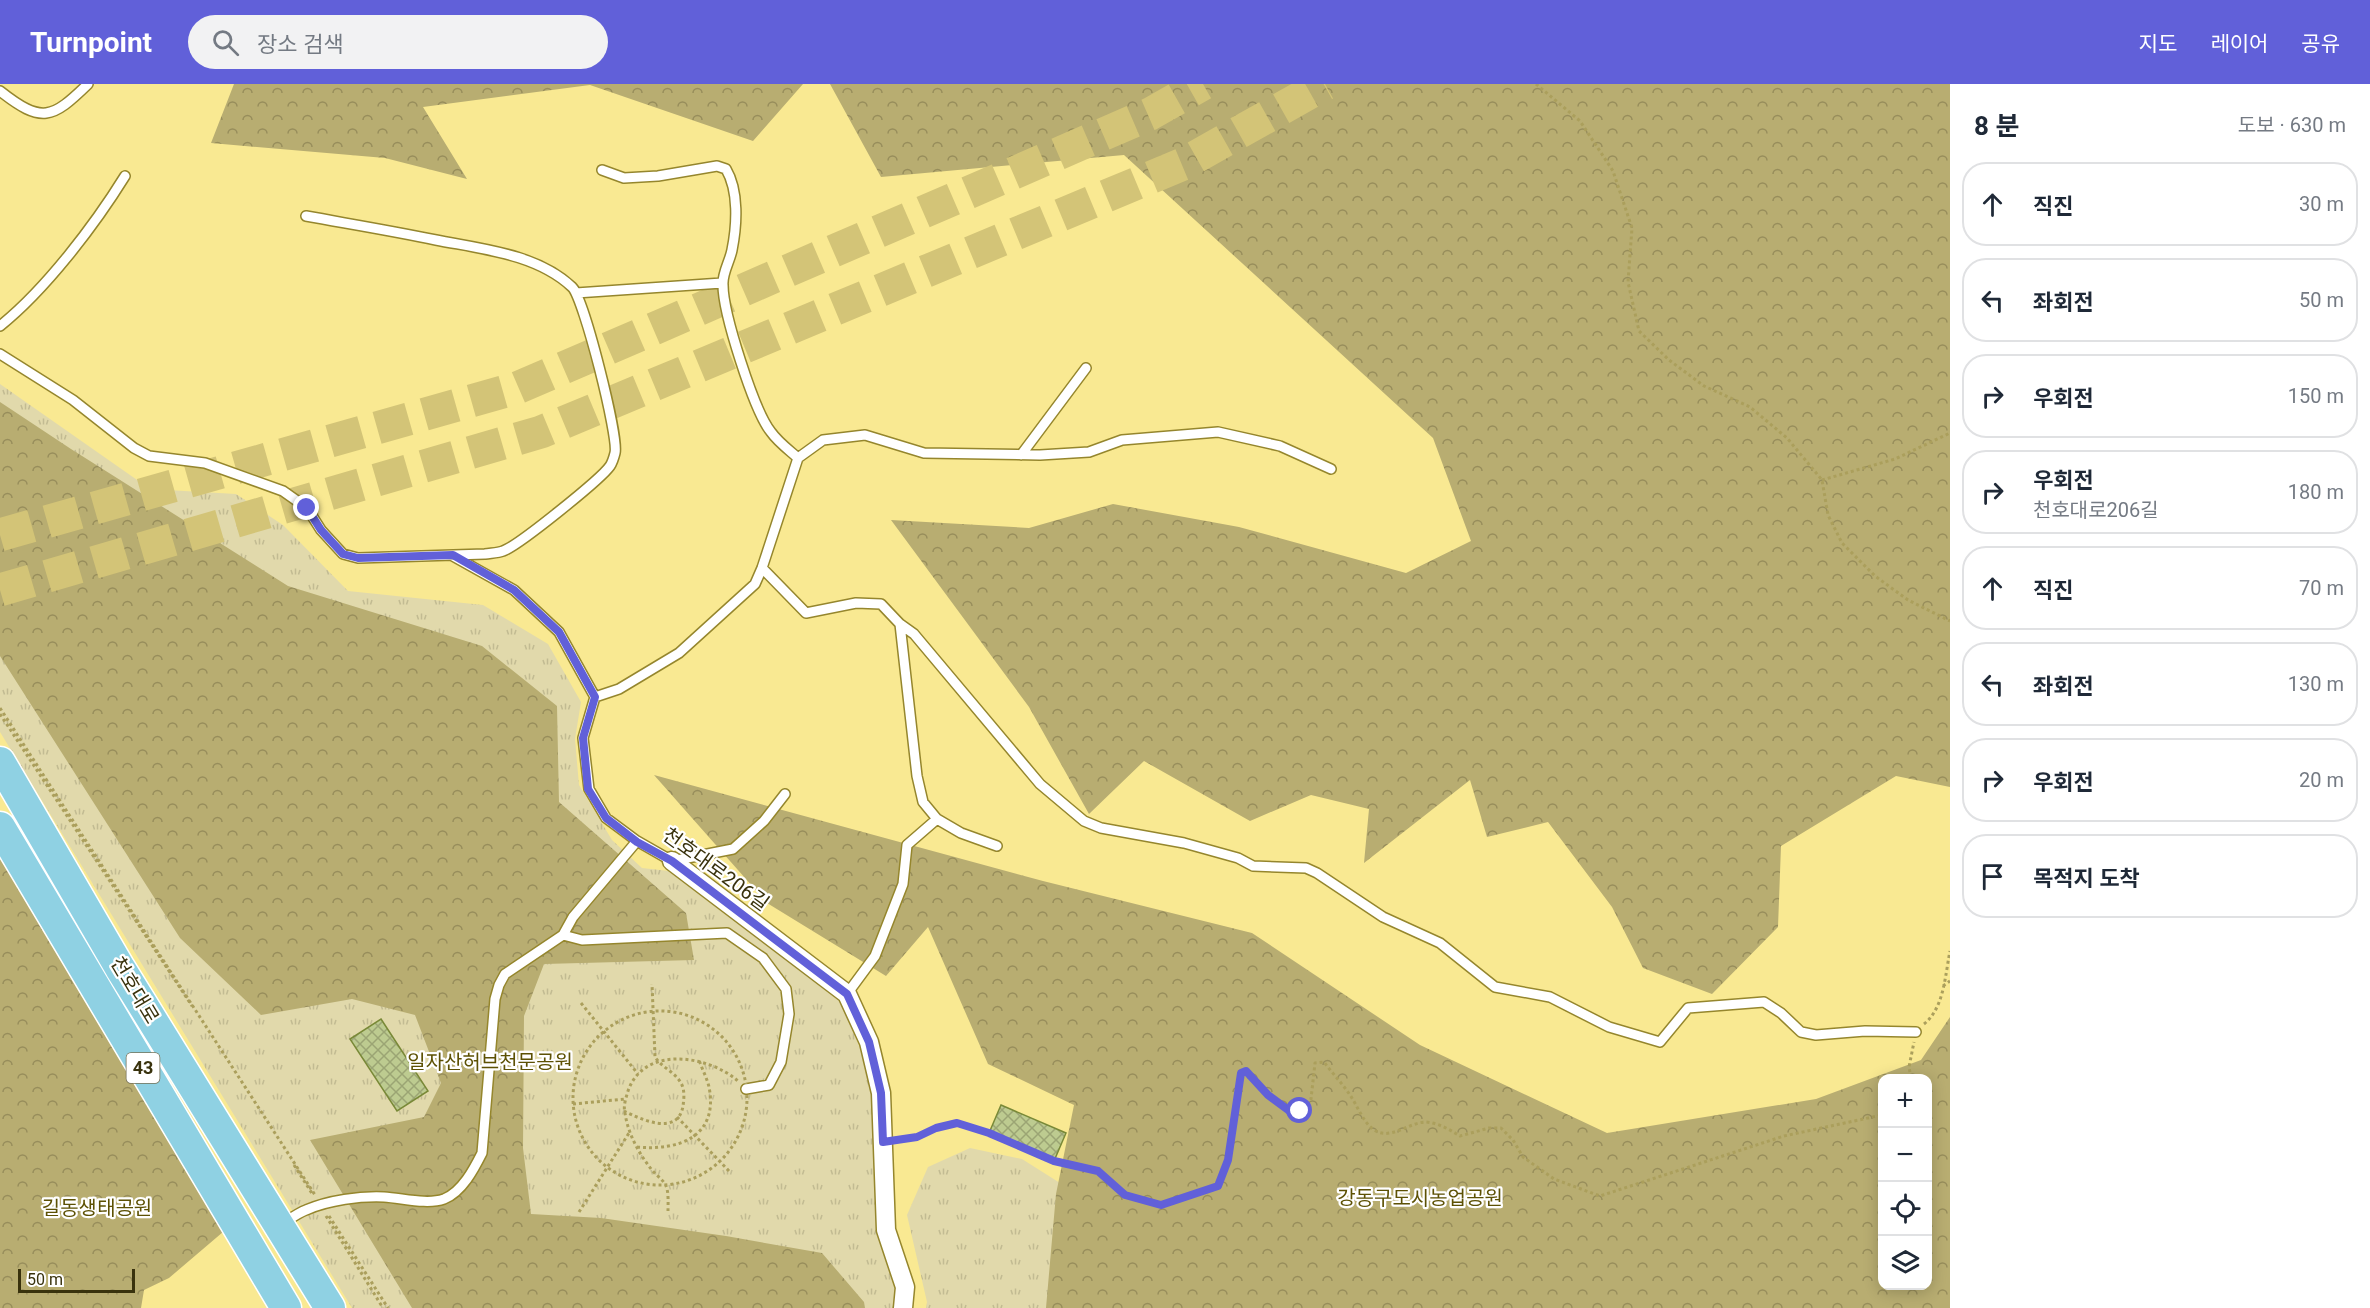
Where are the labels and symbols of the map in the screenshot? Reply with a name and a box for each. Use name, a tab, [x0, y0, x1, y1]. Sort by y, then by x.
route end	[293, 494, 319, 520]
street label: 천호대로206길	[658, 822, 774, 916]
street label: 천호대로	[106, 952, 164, 1028]
park label: 일자산허브천문공원	[407, 1050, 573, 1074]
road number: 43	[126, 1053, 160, 1083]
route start	[1286, 1097, 1312, 1123]
park label: 강동구도시농업공원	[1337, 1186, 1503, 1210]
park label: 길동생태공원	[42, 1196, 152, 1220]
scale bar	[18, 1266, 135, 1294]

